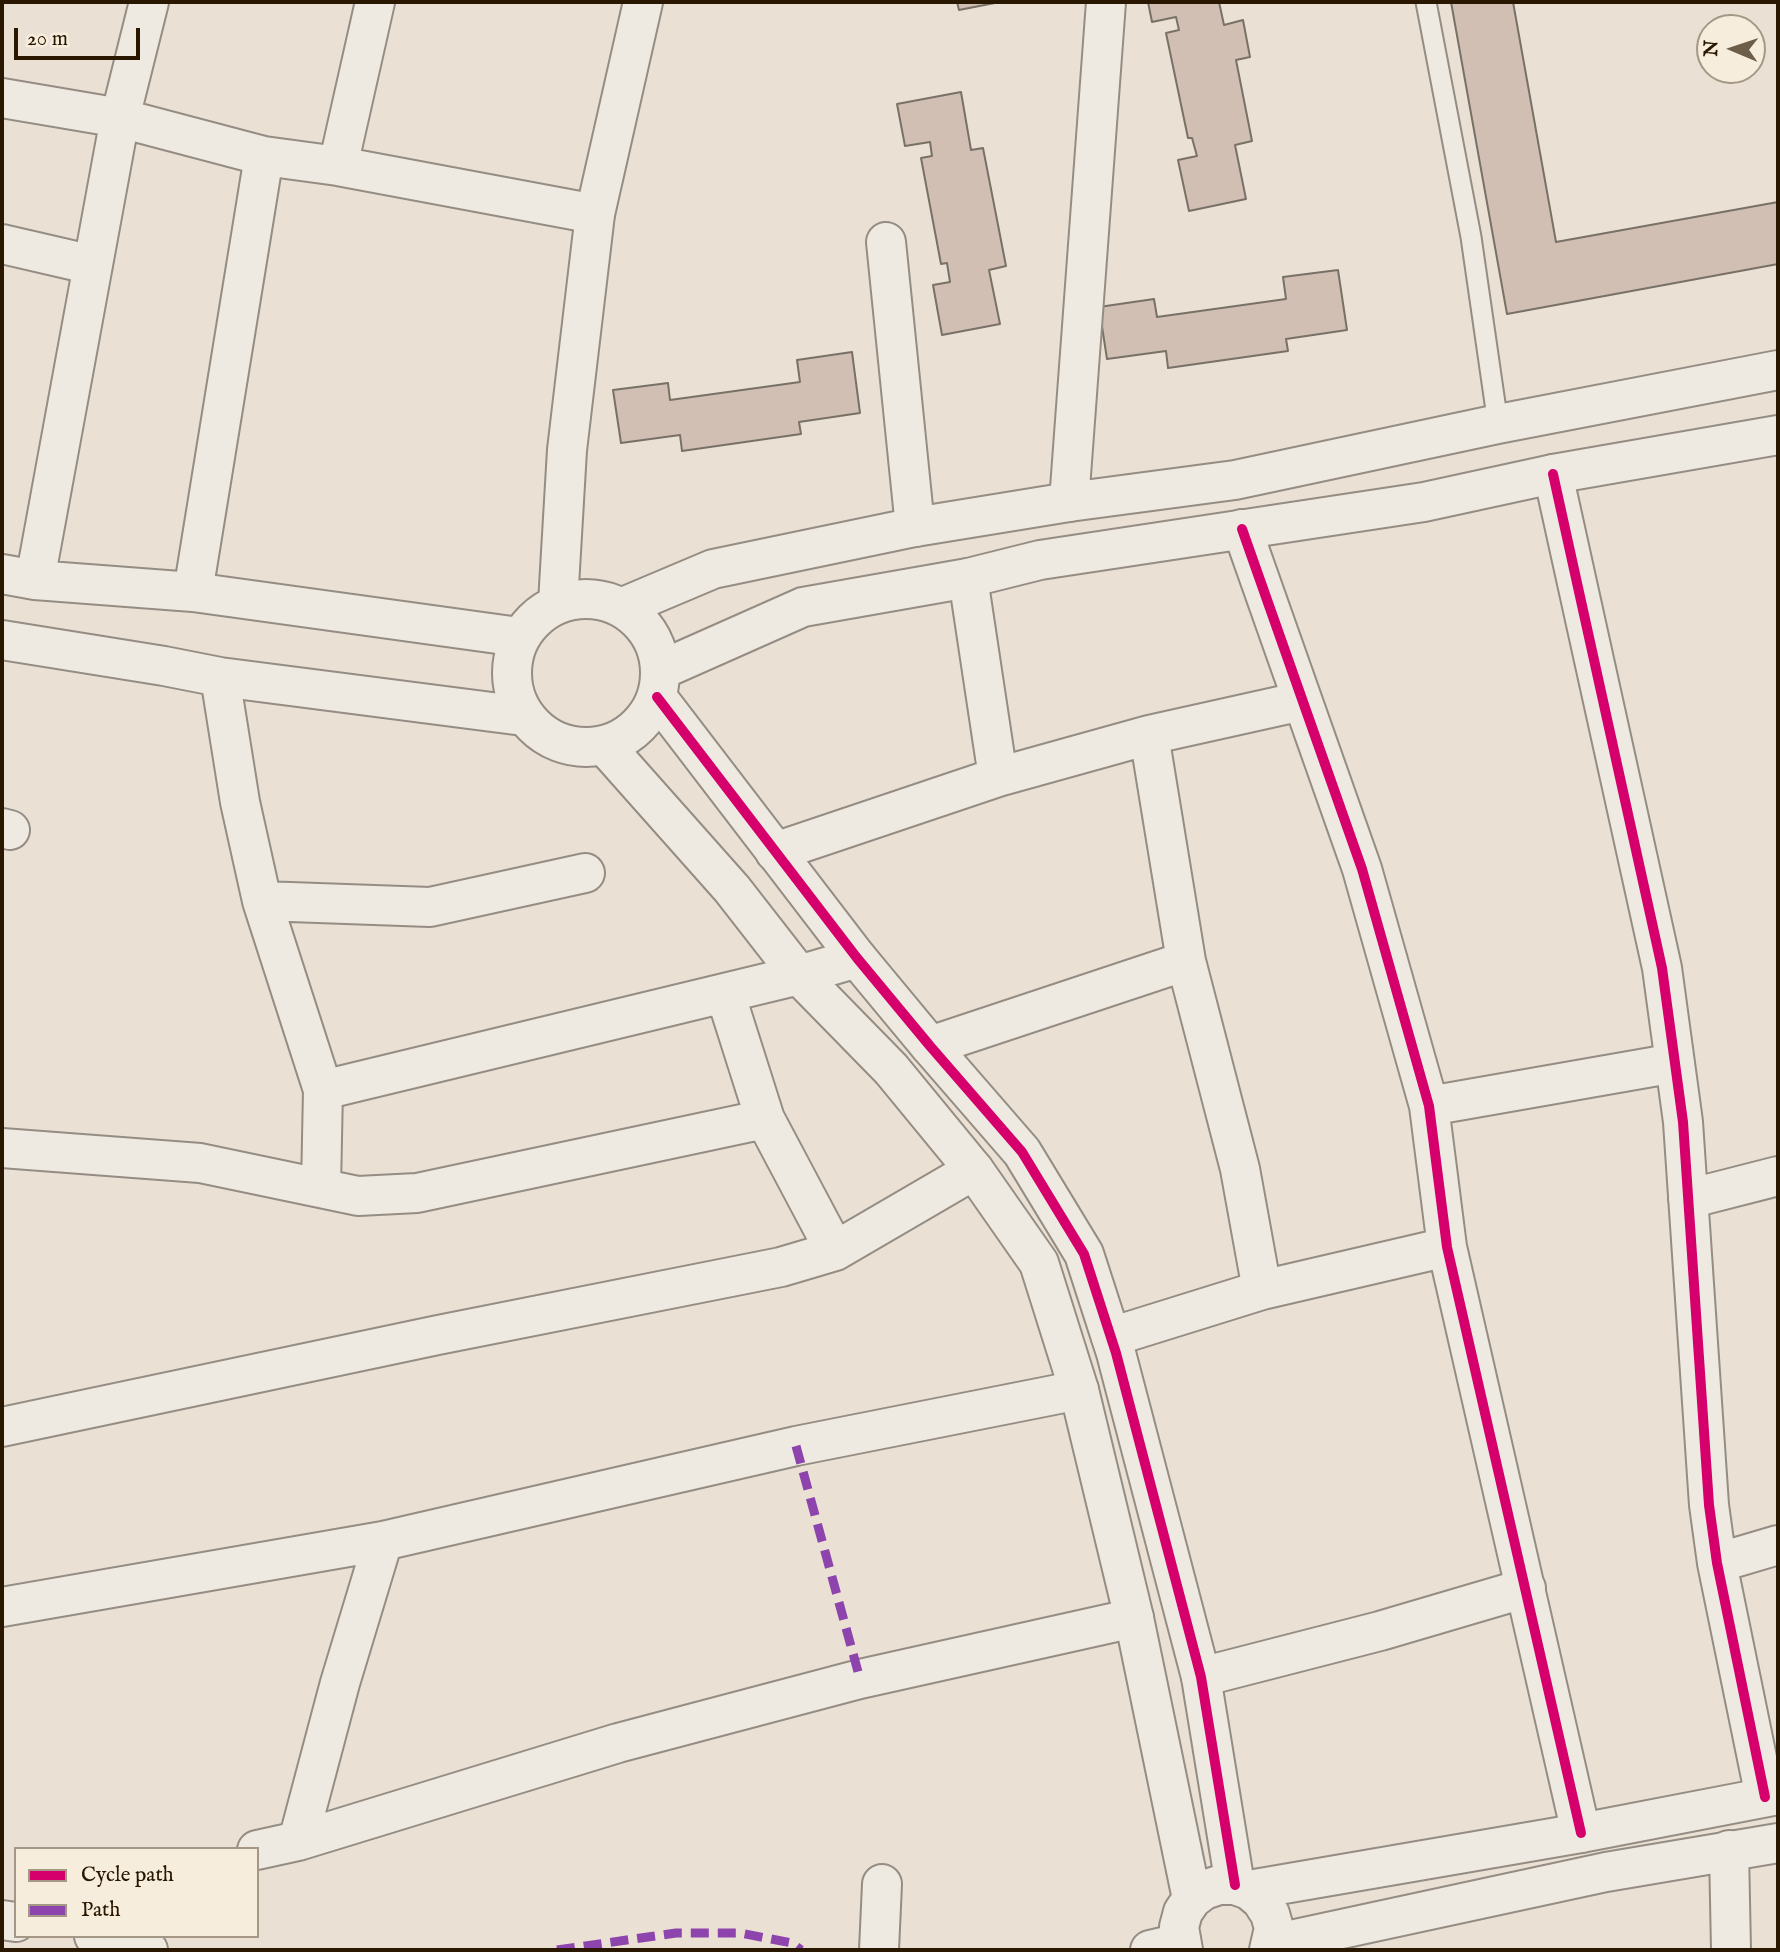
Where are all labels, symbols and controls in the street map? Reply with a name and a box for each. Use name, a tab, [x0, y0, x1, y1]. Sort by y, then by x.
scale bar	[18, 14, 144, 58]
north arrow	[1696, 14, 1766, 84]
text: 20 m	[27, 26, 68, 53]
text: N	[1700, 40, 1724, 57]
legend	[14, 1847, 259, 1938]
text: Cycle path	[81, 1862, 174, 1889]
text: Path	[81, 1897, 120, 1924]

